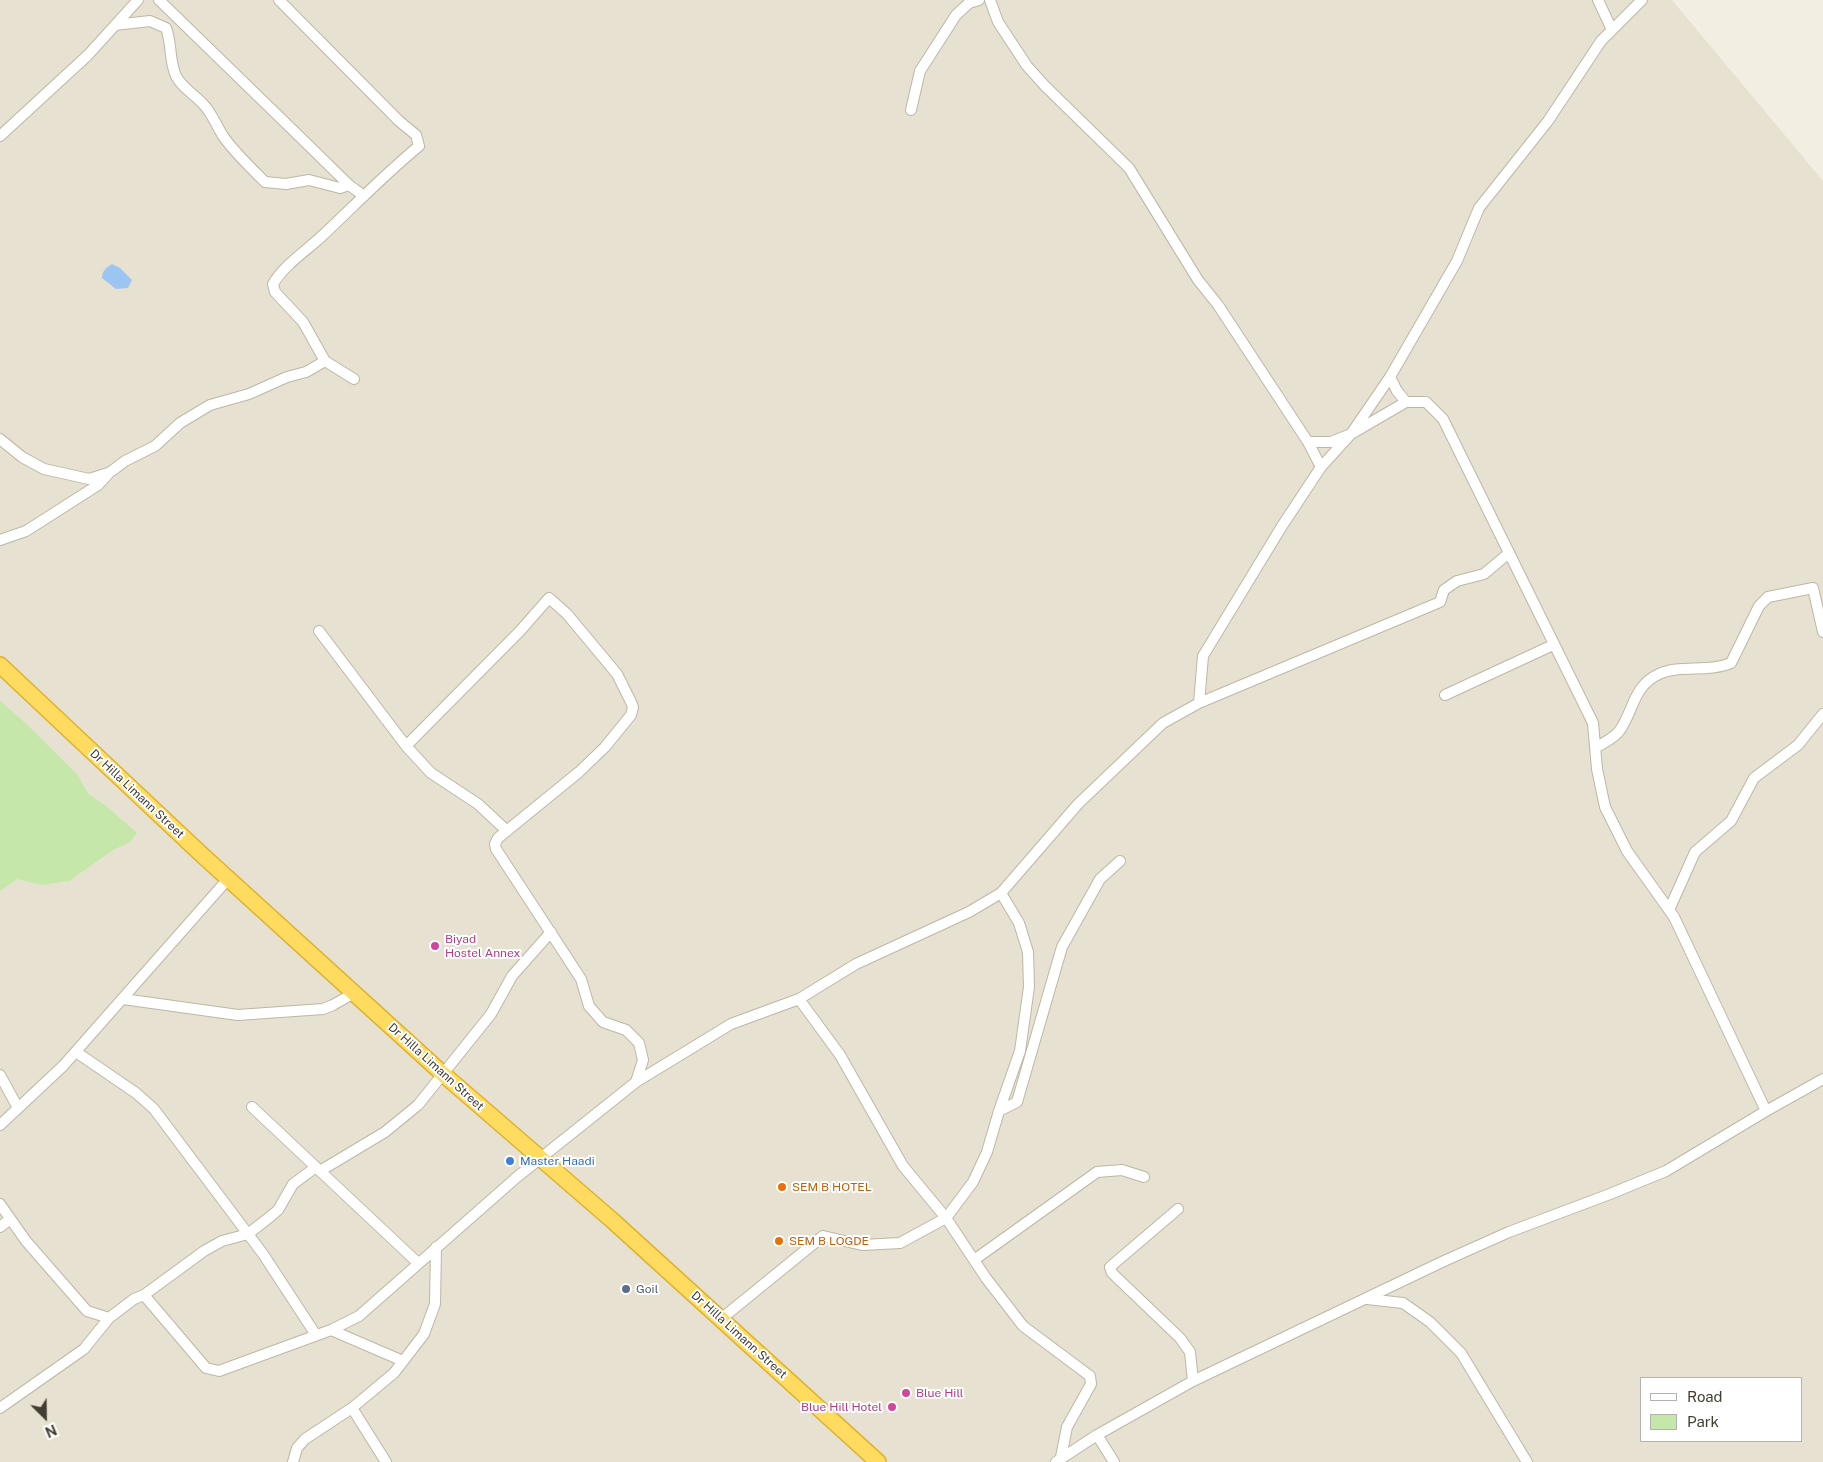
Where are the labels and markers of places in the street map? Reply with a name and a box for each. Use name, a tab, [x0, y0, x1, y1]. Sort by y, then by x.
place label: Biyad Hostel Annex	[445, 932, 520, 960]
marker: Biyad Hostel Annex	[429, 940, 441, 952]
place label: Master Haadi	[520, 1154, 595, 1168]
marker: Master Haadi	[504, 1155, 516, 1167]
place label: SEM B HOTEL	[792, 1180, 872, 1194]
marker: SEM B HOTEL	[776, 1181, 788, 1193]
place label: SEM B LOGDE	[789, 1234, 869, 1248]
marker: SEM B LOGDE	[773, 1235, 785, 1247]
place label: Goil	[636, 1282, 658, 1296]
marker: Goil	[620, 1283, 632, 1295]
place label: Blue Hill	[916, 1386, 963, 1400]
marker: Blue Hill	[900, 1387, 912, 1399]
place label: Blue Hill Hotel	[801, 1400, 882, 1414]
marker: Blue Hill Hotel	[886, 1401, 898, 1413]

